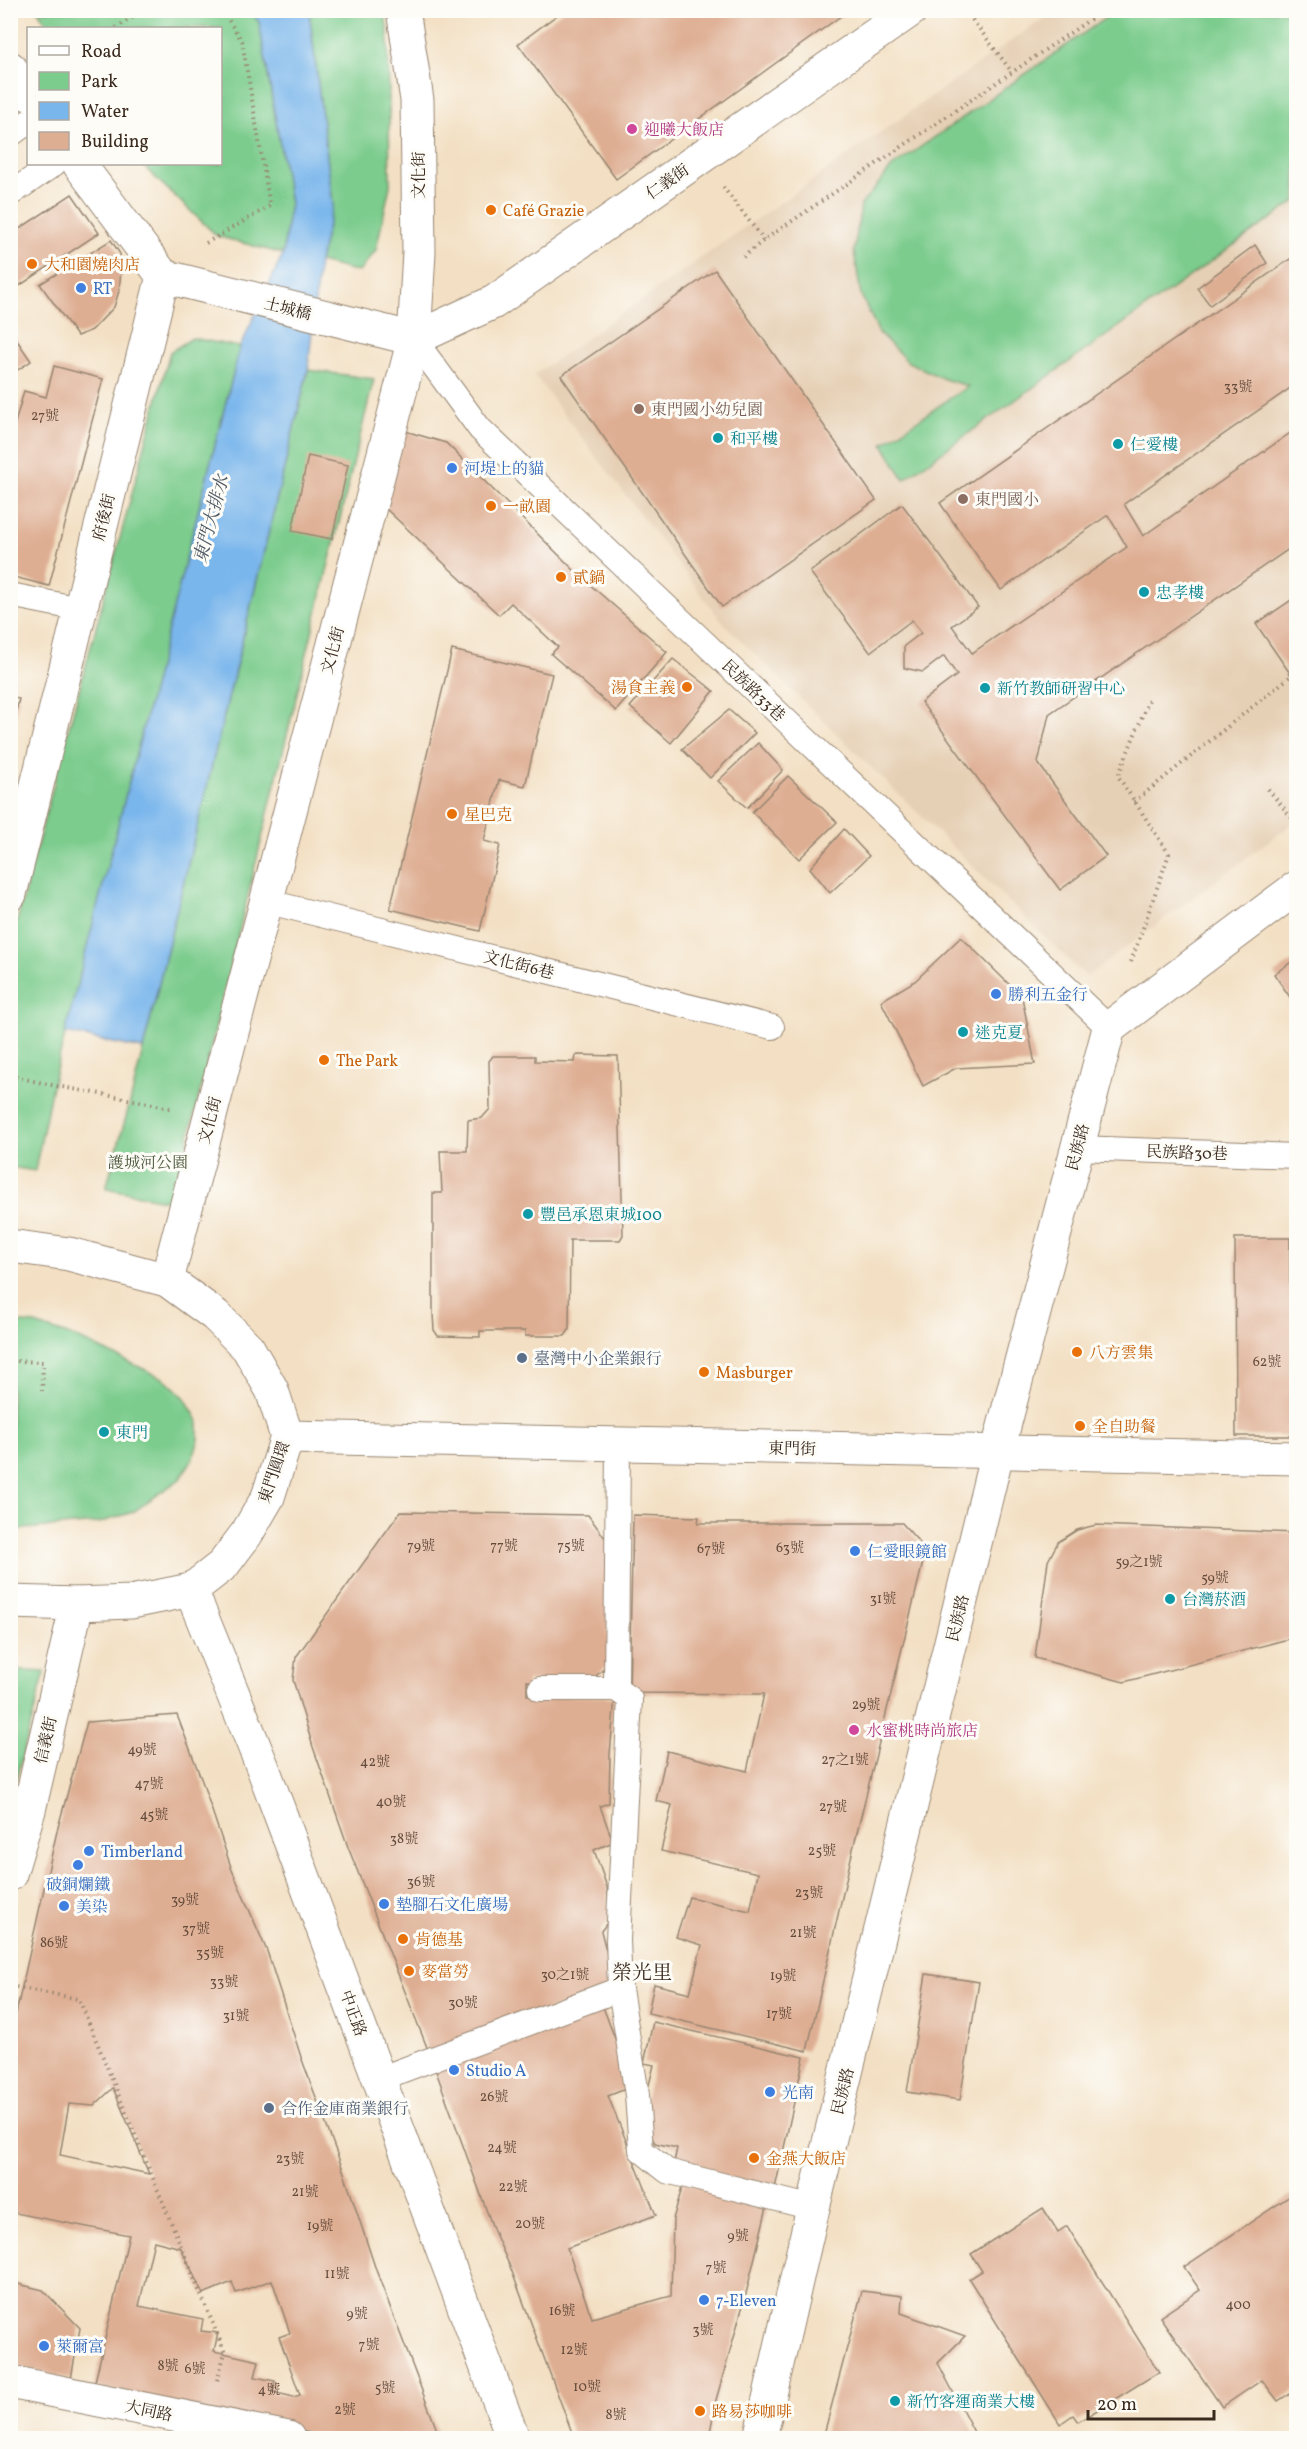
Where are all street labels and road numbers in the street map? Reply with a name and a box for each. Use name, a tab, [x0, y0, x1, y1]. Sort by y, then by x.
street label: 文化街	[409, 151, 431, 199]
street label: 仁義街	[642, 160, 694, 205]
street label: 土城橋	[262, 293, 313, 326]
street label: 府後街	[88, 492, 121, 543]
street label: 文化街	[317, 624, 351, 677]
street label: 民族路33巷	[716, 656, 789, 727]
street label: 文化街6巷	[481, 947, 556, 985]
street label: 文化街	[194, 1094, 228, 1147]
street label: 民族路	[1062, 1121, 1096, 1174]
street label: 民族路30巷	[1146, 1142, 1228, 1166]
street label: 東門圓環	[254, 1439, 296, 1506]
street label: 東門街	[768, 1439, 816, 1461]
street label: 民族路	[942, 1593, 975, 1644]
street label: 信義街	[31, 1715, 63, 1766]
street label: 中正路	[334, 1987, 371, 2040]
street label: 民族路	[827, 2066, 860, 2117]
street label: 大同路	[123, 2396, 174, 2428]

